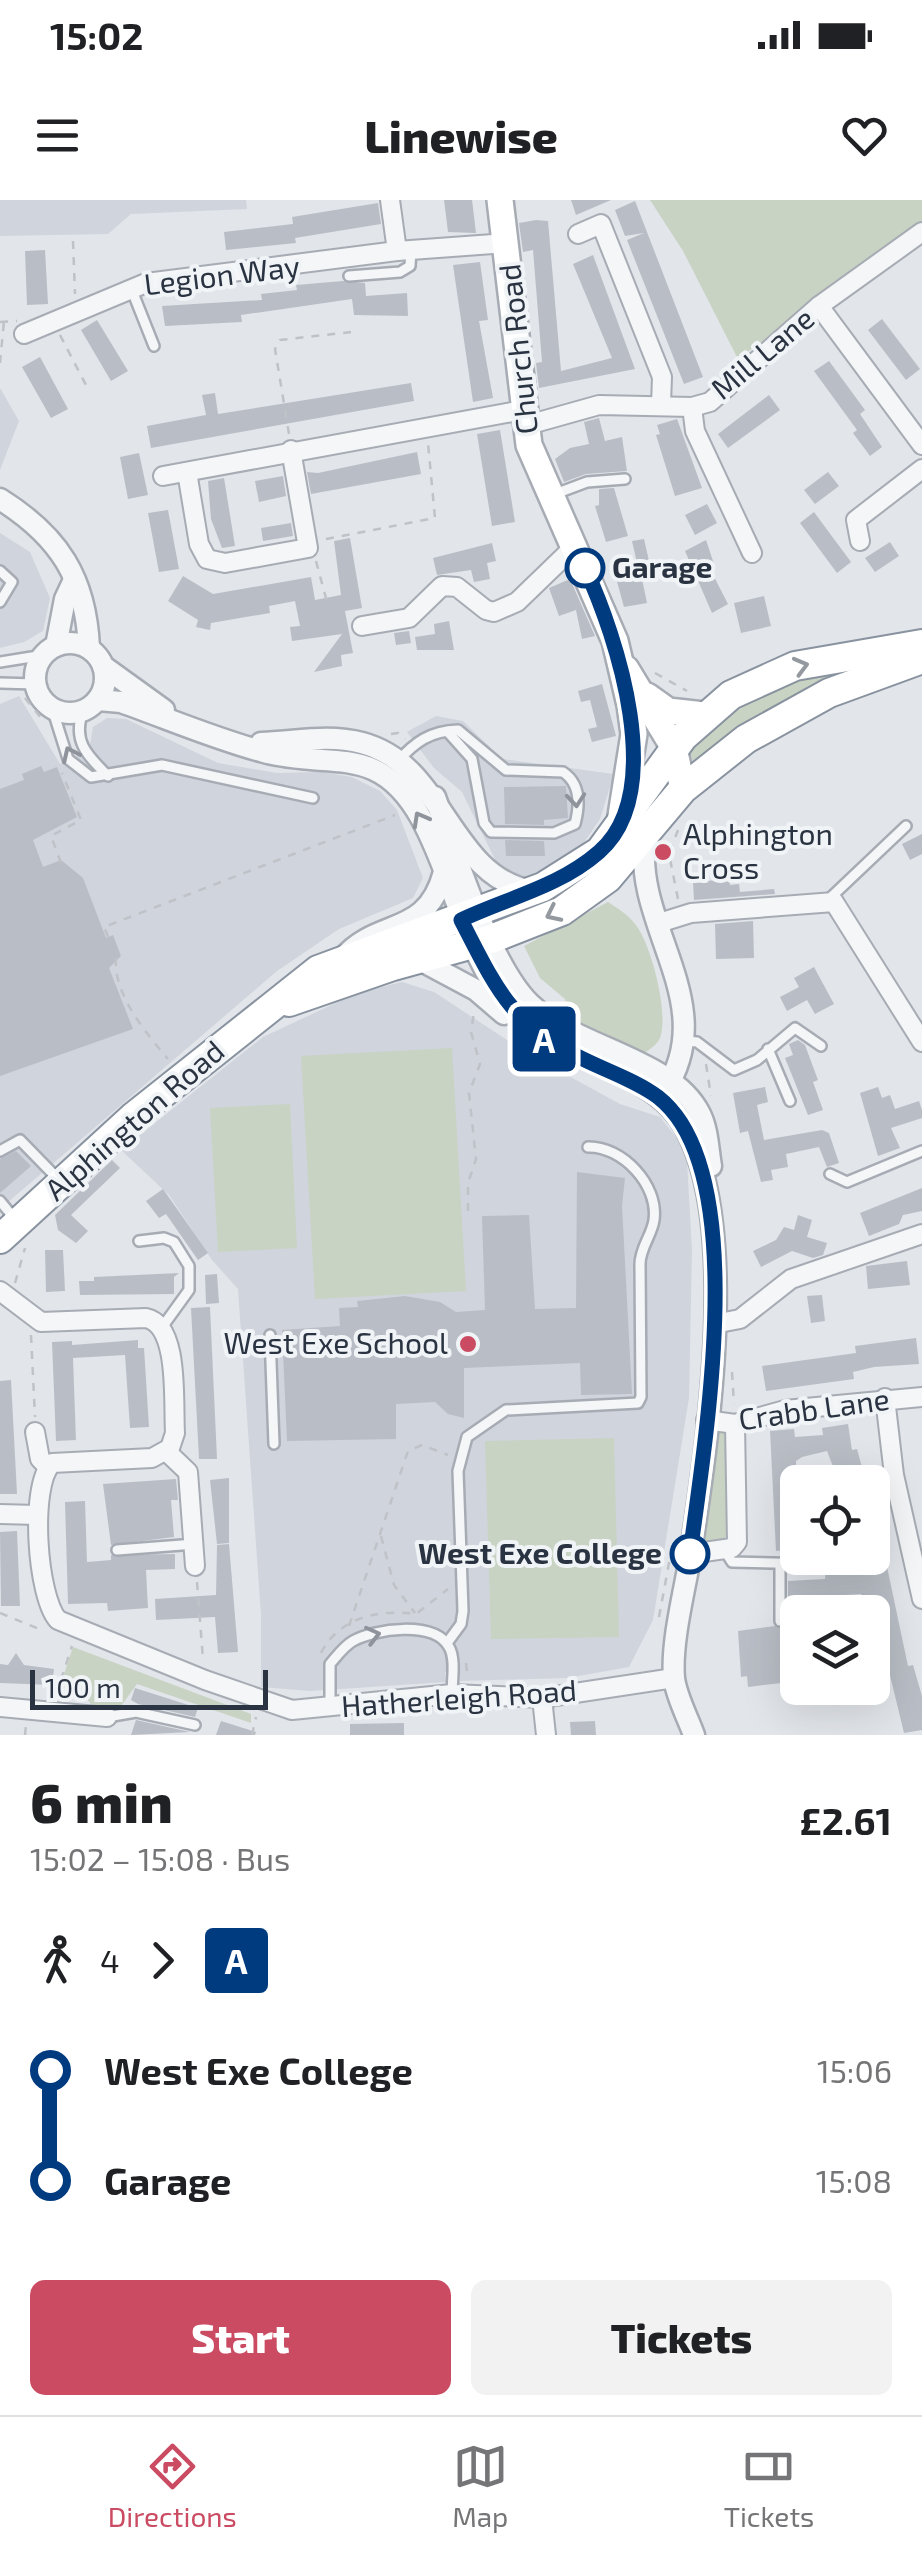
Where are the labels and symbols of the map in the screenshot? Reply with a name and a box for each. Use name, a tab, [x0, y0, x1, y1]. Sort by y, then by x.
street label: Legion Way	[142, 247, 302, 301]
street label: Church Road	[490, 262, 544, 436]
street label: Mill Lane	[703, 299, 820, 406]
place label: Garage	[612, 548, 713, 584]
marker: Garage	[566, 549, 604, 587]
one-way arrow	[792, 657, 809, 678]
one-way arrow	[62, 747, 82, 765]
one-way arrow	[564, 792, 586, 808]
one-way arrow	[412, 812, 432, 830]
place label: Alphington Cross	[683, 815, 833, 885]
marker: Alphington Cross	[652, 841, 674, 863]
one-way arrow	[545, 902, 563, 922]
line badge: A	[512, 1006, 576, 1072]
street label: Alphington Road	[37, 1032, 231, 1207]
place label: West Exe School	[224, 1324, 448, 1360]
marker: West Exe School	[457, 1333, 479, 1355]
street label: Crabb Lane	[736, 1380, 891, 1436]
place label: West Exe College	[418, 1534, 662, 1570]
marker: West Exe College	[671, 1535, 709, 1573]
one-way arrow	[364, 1626, 381, 1647]
scale bar	[30, 1665, 268, 1710]
street label: Hatherleigh Road	[340, 1671, 578, 1723]

